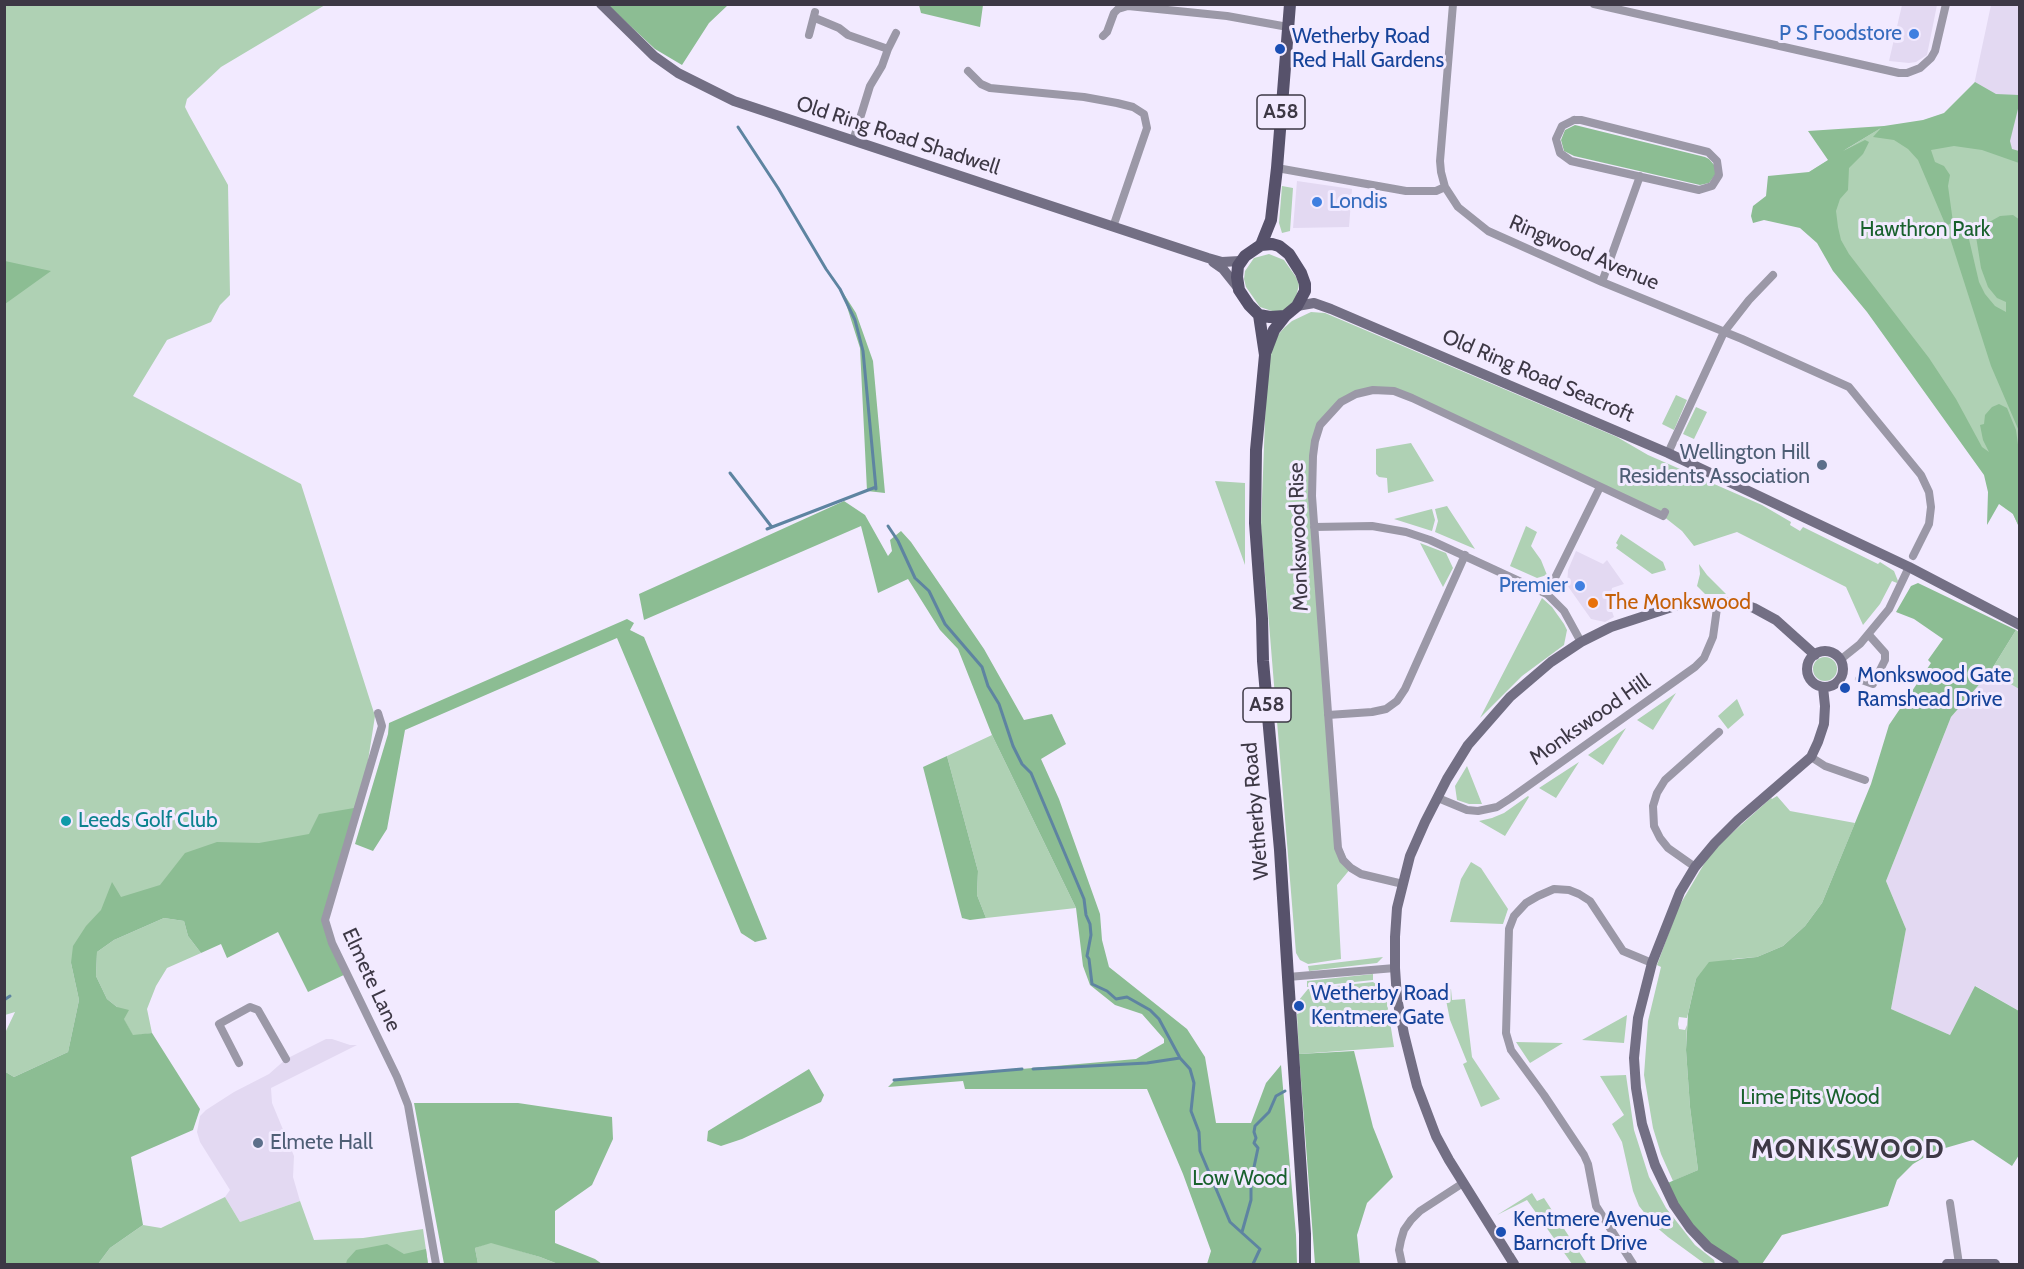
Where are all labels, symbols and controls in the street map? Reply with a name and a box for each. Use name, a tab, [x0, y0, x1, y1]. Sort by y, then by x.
place label: P S Foodstore	[1779, 21, 1902, 47]
place label: Wetherby Road Red Hall Gardens	[1292, 24, 1444, 74]
marker: P S Foodstore	[1907, 27, 1921, 41]
marker: Wetherby Road Red Hall Gardens	[1273, 42, 1287, 56]
street label: Old Ring Road Shadwell	[793, 91, 1003, 181]
road number: A58	[1257, 95, 1305, 129]
place label: Londis	[1329, 189, 1387, 215]
marker: Londis	[1310, 195, 1324, 209]
street label: Ringwood Avenue	[1505, 210, 1663, 296]
park label: Hawthron Park	[1860, 217, 1990, 243]
street label: Old Ring Road Seacroft	[1438, 324, 1638, 428]
place label: Wellington Hill Residents Association	[1619, 440, 1810, 490]
marker: Wellington Hill Residents Association	[1815, 458, 1829, 472]
street label: Monkswood Rise	[1284, 462, 1314, 612]
place label: Premier	[1499, 573, 1568, 599]
marker: Premier	[1573, 579, 1587, 593]
place label: The Monkswood	[1605, 590, 1751, 616]
marker: The Monkswood	[1586, 596, 1600, 610]
place label: Monkswood Gate Ramshead Drive	[1857, 663, 2012, 713]
street label: Monkswood Hill	[1525, 669, 1655, 771]
marker: Monkswood Gate Ramshead Drive	[1838, 681, 1852, 695]
road number: A58	[1243, 688, 1291, 722]
street label: Wetherby Road	[1237, 741, 1275, 881]
place label: Leeds Golf Club	[78, 808, 218, 834]
marker: Leeds Golf Club	[59, 814, 73, 828]
street label: Elmete Lane	[336, 924, 406, 1036]
place label: Wetherby Road Kentmere Gate	[1311, 981, 1449, 1031]
marker: Wetherby Road Kentmere Gate	[1292, 999, 1306, 1013]
park label: Lime Pits Wood	[1740, 1085, 1880, 1111]
place label: Elmete Hall	[270, 1130, 373, 1156]
district label: MONKSWOOD	[1751, 1134, 1945, 1166]
marker: Elmete Hall	[251, 1136, 265, 1150]
park label: Low Wood	[1192, 1166, 1288, 1192]
place label: Kentmere Avenue Barncroft Drive	[1513, 1207, 1671, 1257]
marker: Kentmere Avenue Barncroft Drive	[1494, 1225, 1508, 1239]

